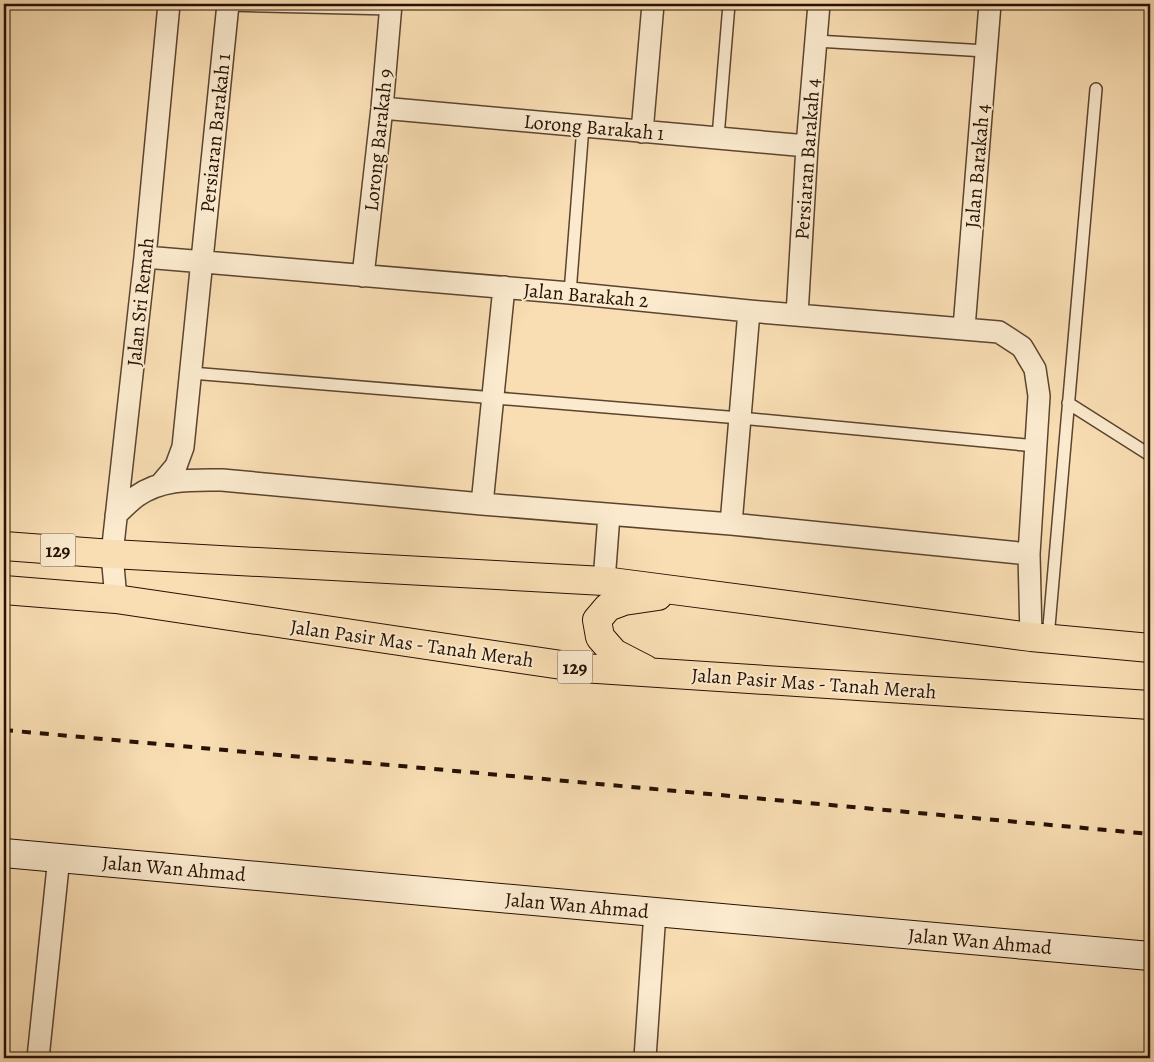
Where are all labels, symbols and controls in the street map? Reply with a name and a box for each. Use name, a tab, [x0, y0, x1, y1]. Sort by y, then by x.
street label: Persiaran Barakah 1	[194, 52, 237, 214]
street label: Lorong Barakah 9	[358, 67, 399, 213]
street label: Persiaran Barakah 4	[788, 77, 827, 241]
street label: Jalan Barakah 4	[959, 103, 996, 229]
street label: Lorong Barakah 1	[523, 108, 665, 147]
street label: Jalan Sri Remah	[120, 236, 161, 368]
street label: Jalan Barakah 2	[522, 277, 650, 314]
road number: 129	[40, 534, 76, 566]
street label: Jalan Pasir Mas - Tanah Merah	[288, 613, 536, 674]
road number: 129	[558, 650, 592, 684]
street label: Jalan Pasir Mas - Tanah Merah	[691, 661, 938, 706]
street label: Jalan Wan Ahmad	[101, 849, 247, 888]
street label: Jalan Wan Ahmad	[504, 886, 650, 925]
street label: Jalan Wan Ahmad	[907, 922, 1053, 961]

